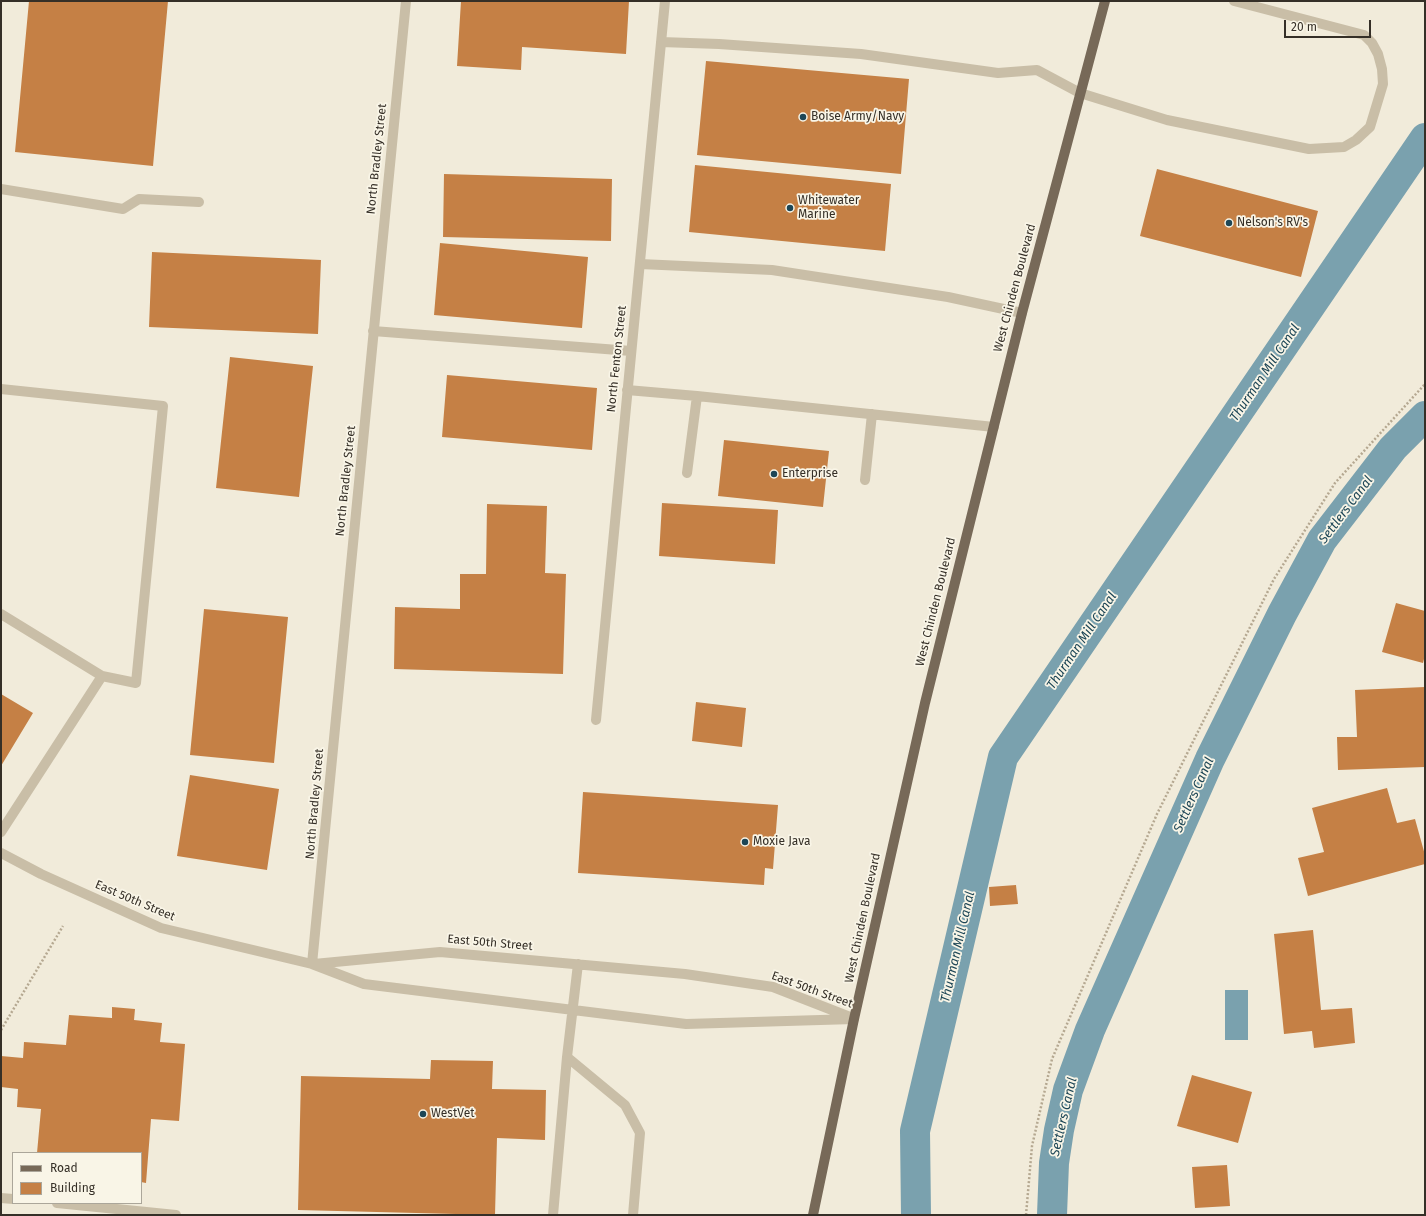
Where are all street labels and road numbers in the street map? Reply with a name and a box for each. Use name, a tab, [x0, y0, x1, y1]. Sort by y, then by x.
street label: North Bradley Street	[364, 103, 390, 215]
street label: West Chinden Boulevard	[991, 222, 1039, 354]
street label: North Fenton Street	[604, 305, 630, 413]
street label: North Bradley Street	[333, 425, 359, 537]
street label: West Chinden Boulevard	[913, 536, 959, 668]
street label: North Bradley Street	[303, 748, 327, 860]
street label: West Chinden Boulevard	[842, 852, 884, 984]
street label: East 50th Street	[93, 878, 177, 924]
street label: East 50th Street	[447, 932, 533, 954]
street label: East 50th Street	[769, 969, 855, 1011]

